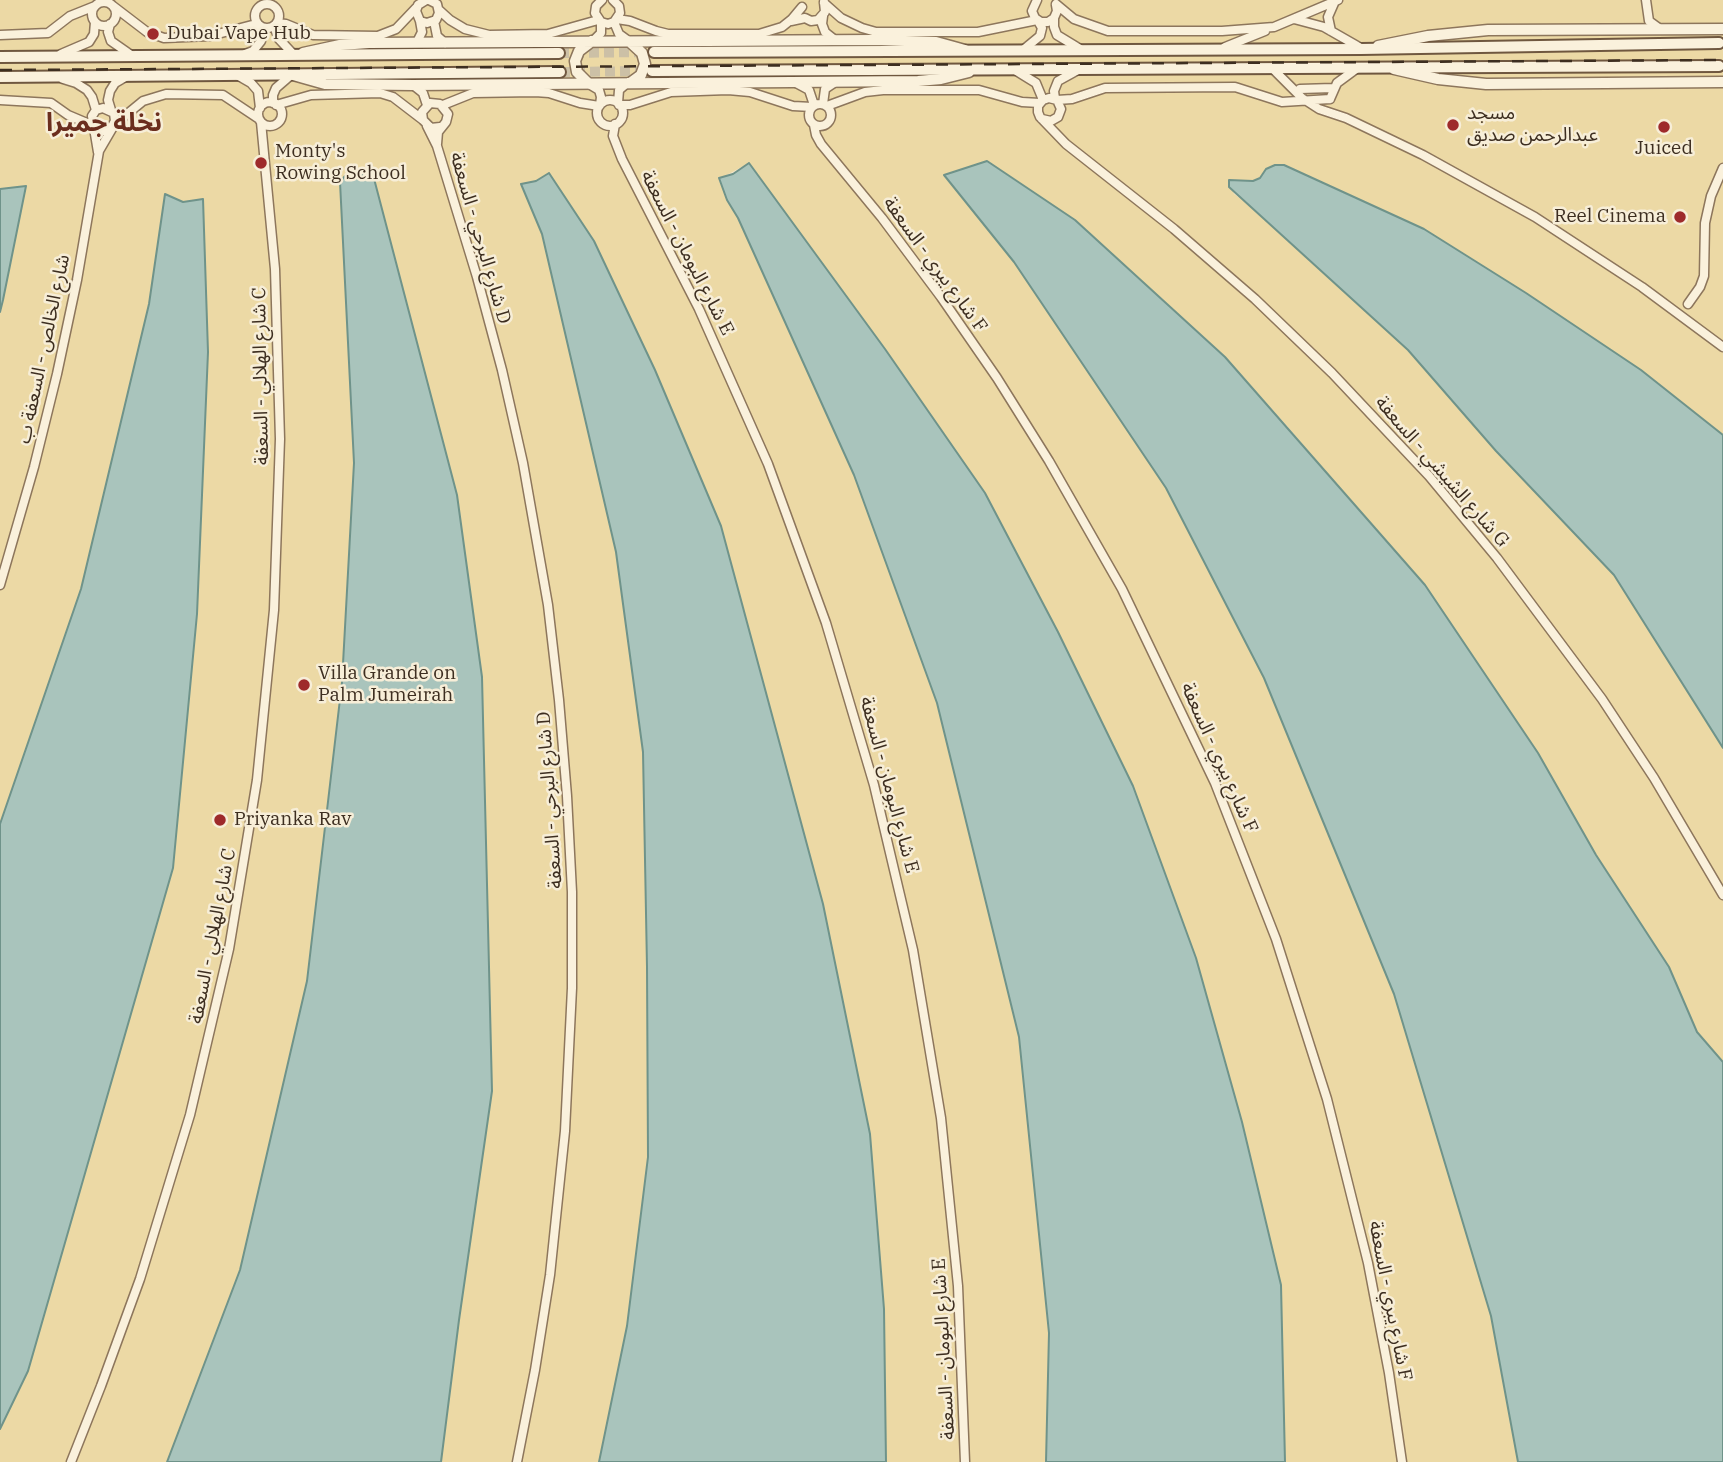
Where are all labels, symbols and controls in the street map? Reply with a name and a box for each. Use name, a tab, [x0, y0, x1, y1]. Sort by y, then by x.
place label: Dubai Vape Hub	[167, 23, 311, 45]
marker: Dubai Vape Hub	[145, 26, 161, 42]
place label: مسجد عبدالرحمن صديق	[1467, 103, 1598, 147]
district label: نخلة جميرا	[46, 107, 162, 139]
marker: مسجد عبدالرحمن صديق	[1445, 117, 1461, 133]
marker: Juiced	[1656, 119, 1672, 135]
place label: Juiced	[1635, 138, 1693, 160]
place label: Monty's Rowing School	[275, 141, 406, 185]
street label: شارع البرحي - السعفة D	[445, 149, 515, 327]
marker: Monty's Rowing School	[253, 155, 269, 171]
street label: شارع البومان - السعفة E	[636, 167, 738, 339]
street label: شارع يبري - السعفة F	[878, 193, 992, 337]
place label: Reel Cinema	[1554, 206, 1666, 228]
marker: Reel Cinema	[1672, 209, 1688, 225]
street label: شارع الخالص - السعفة ب	[13, 252, 75, 446]
street label: شارع الهلالي - السعفة C	[248, 287, 274, 465]
street label: شارع الشيشي - السعفة G	[1370, 392, 1514, 552]
place label: Villa Grande on Palm Jumeirah	[318, 663, 456, 707]
marker: Villa Grande on Palm Jumeirah	[296, 677, 312, 693]
street label: شارع يبري - السعفة F	[1176, 679, 1262, 837]
street label: شارع البومان - السعفة E	[854, 694, 924, 876]
street label: شارع البرحي - السعفة D	[532, 711, 568, 889]
place label: Priyanka Rav	[234, 809, 351, 831]
marker: Priyanka Rav	[212, 812, 228, 828]
street label: شارع الهلالي - السعفة C	[185, 846, 241, 1026]
street label: شارع يبري - السعفة F	[1363, 1219, 1417, 1383]
street label: شارع البومان - السعفة E	[928, 1258, 960, 1440]

